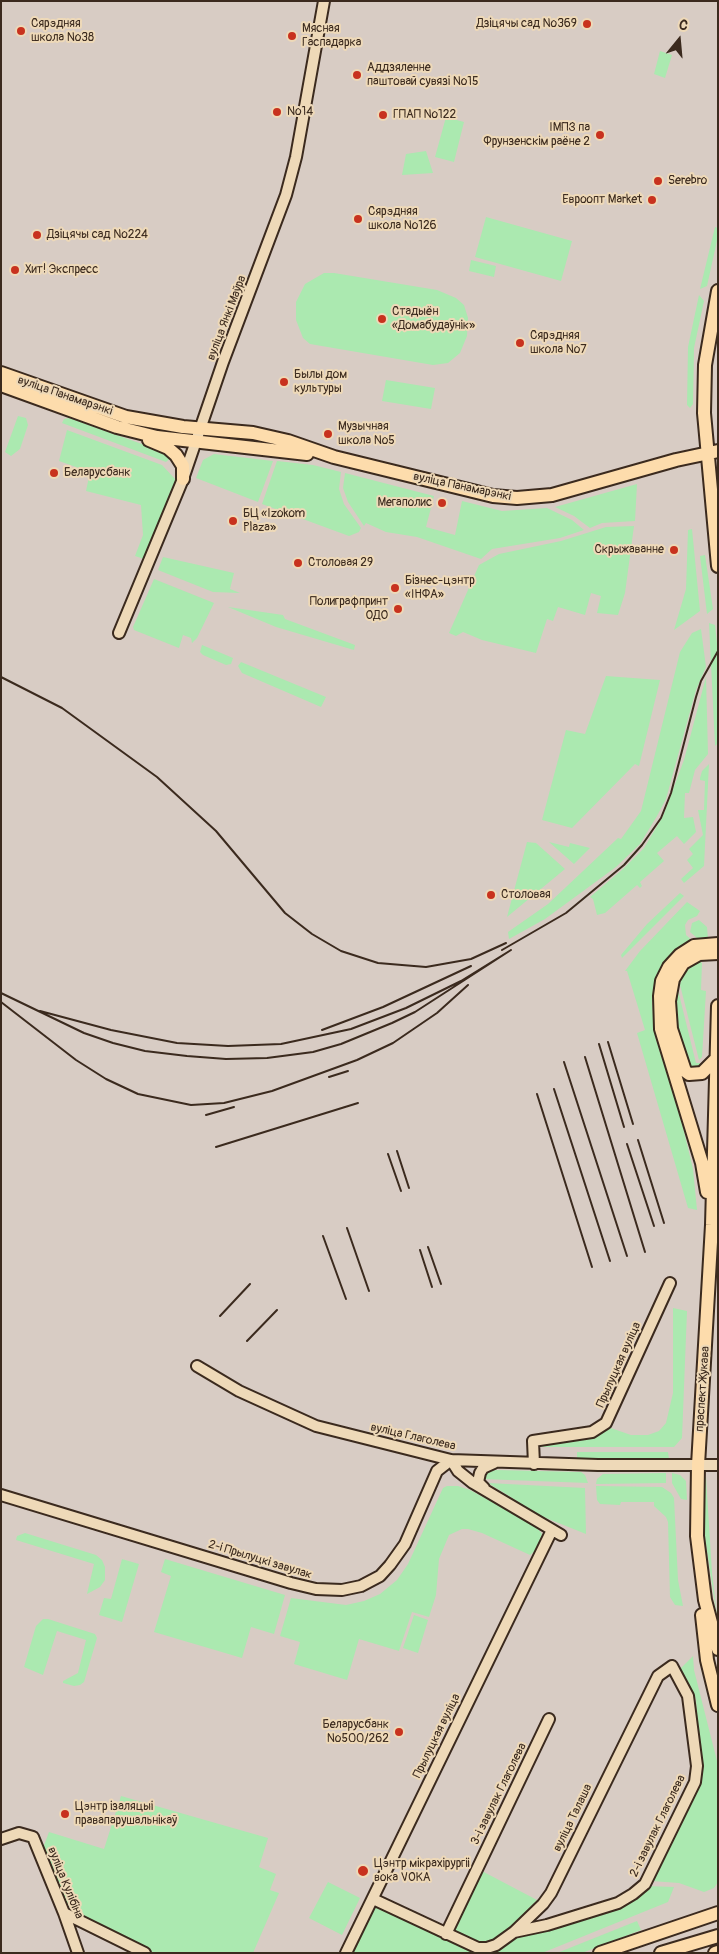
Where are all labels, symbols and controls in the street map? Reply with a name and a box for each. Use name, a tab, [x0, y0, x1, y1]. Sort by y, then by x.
north arrow	[654, 15, 704, 65]
text: С	[677, 16, 690, 35]
place label: Сярэдняя школа №38	[31, 17, 94, 45]
place label: Дзіцячы сад №369	[476, 17, 577, 31]
marker: Дзіцячы сад №369	[581, 18, 593, 30]
place label: Мясная Гаспадарка	[302, 22, 361, 50]
marker: Сярэдняя школа №38	[15, 25, 27, 37]
marker: Мясная Гаспадарка	[286, 30, 298, 42]
place label: Аддзяленне паштовай сувязі №15	[367, 61, 479, 89]
marker: Аддзяленне паштовай сувязі №15	[351, 69, 363, 81]
place label: №14	[287, 105, 313, 119]
marker: №14	[271, 106, 283, 118]
place label: ГПАП №122	[393, 108, 456, 122]
marker: ГПАП №122	[377, 109, 389, 121]
place label: ІМПЗ па Фрунзенскім раёне 2	[484, 121, 590, 149]
marker: ІМПЗ па Фрунзенскім раёне 2	[594, 129, 606, 141]
place label: Serebro	[668, 174, 707, 188]
marker: Serebro	[652, 175, 664, 187]
place label: Евроопт Market	[562, 193, 642, 207]
marker: Евроопт Market	[646, 194, 658, 206]
place label: Сярэдняя школа №126	[368, 205, 437, 233]
marker: Сярэдняя школа №126	[352, 213, 364, 225]
place label: Дзіцячы сад №224	[47, 228, 148, 242]
marker: Дзіцячы сад №224	[31, 229, 43, 241]
place label: Хит! Экспресс	[25, 263, 98, 277]
marker: Хит! Экспресс	[9, 264, 21, 276]
street label: вуліца Янкі Маўра	[204, 274, 250, 362]
place label: Стадыён «Домабудаўнік»	[392, 305, 475, 333]
marker: Стадыён «Домабудаўнік»	[376, 313, 388, 325]
place label: Сярэдняя школа №7	[530, 329, 587, 357]
marker: Сярэдняя школа №7	[514, 337, 526, 349]
place label: Былы дом культуры	[294, 368, 347, 396]
street label: вуліца Панамарэнкі	[16, 373, 114, 419]
marker: Былы дом культуры	[278, 376, 290, 388]
place label: Музычная школа №5	[338, 420, 395, 448]
marker: Музычная школа №5	[322, 428, 334, 440]
place label: Беларусбанк	[64, 466, 131, 480]
marker: Беларусбанк	[48, 467, 60, 479]
street label: вуліца Панамарэнкі	[412, 470, 512, 504]
place label: Мегаполис	[377, 496, 432, 510]
marker: Мегаполис	[436, 497, 448, 509]
place label: БЦ «Izokom Plaza»	[243, 507, 305, 535]
marker: БЦ «Izokom Plaza»	[227, 515, 239, 527]
place label: Скрыжаванне	[594, 543, 664, 557]
marker: Скрыжаванне	[668, 544, 680, 556]
place label: Столовая 29	[308, 556, 373, 570]
marker: Столовая 29	[292, 557, 304, 569]
place label: Бізнес-цэнтр «ІНФА»	[405, 574, 475, 602]
marker: Бізнес-цэнтр «ІНФА»	[389, 582, 401, 594]
place label: Полиграфпринт ОДО	[310, 595, 388, 623]
marker: Полиграфпринт ОДО	[392, 603, 404, 615]
place label: Столовая	[501, 888, 551, 902]
marker: Столовая	[485, 889, 497, 901]
street label: Прылуцкая вуліца	[594, 1320, 644, 1410]
street label: праспект Жукава	[693, 1346, 713, 1432]
street label: вуліца Глаголева	[369, 1420, 457, 1454]
street label: 2-і Прылуцкі завулак	[206, 1537, 314, 1583]
street label: Прылуцкая вуліца	[410, 1691, 464, 1781]
place label: Беларусбанк №500/262	[322, 1718, 389, 1746]
marker: Беларусбанк №500/262	[393, 1726, 405, 1738]
street label: 3-і завулак Глаголева	[468, 1741, 530, 1847]
street label: 2-і завулак Глаголева	[627, 1773, 689, 1879]
street label: вуліца Талаша	[550, 1782, 596, 1854]
place label: Цэнтр ізаляцыі правапарушальнікаў	[75, 1800, 177, 1828]
marker: Цэнтр ізаляцыі правапарушальнікаў	[59, 1808, 71, 1820]
street label: вуліца Кулібіна	[44, 1845, 86, 1921]
place label: Цэнтр мікрахірургіі вока VOKA	[374, 1857, 470, 1885]
marker: Цэнтр мікрахірургіі вока VOKA	[356, 1864, 370, 1878]

